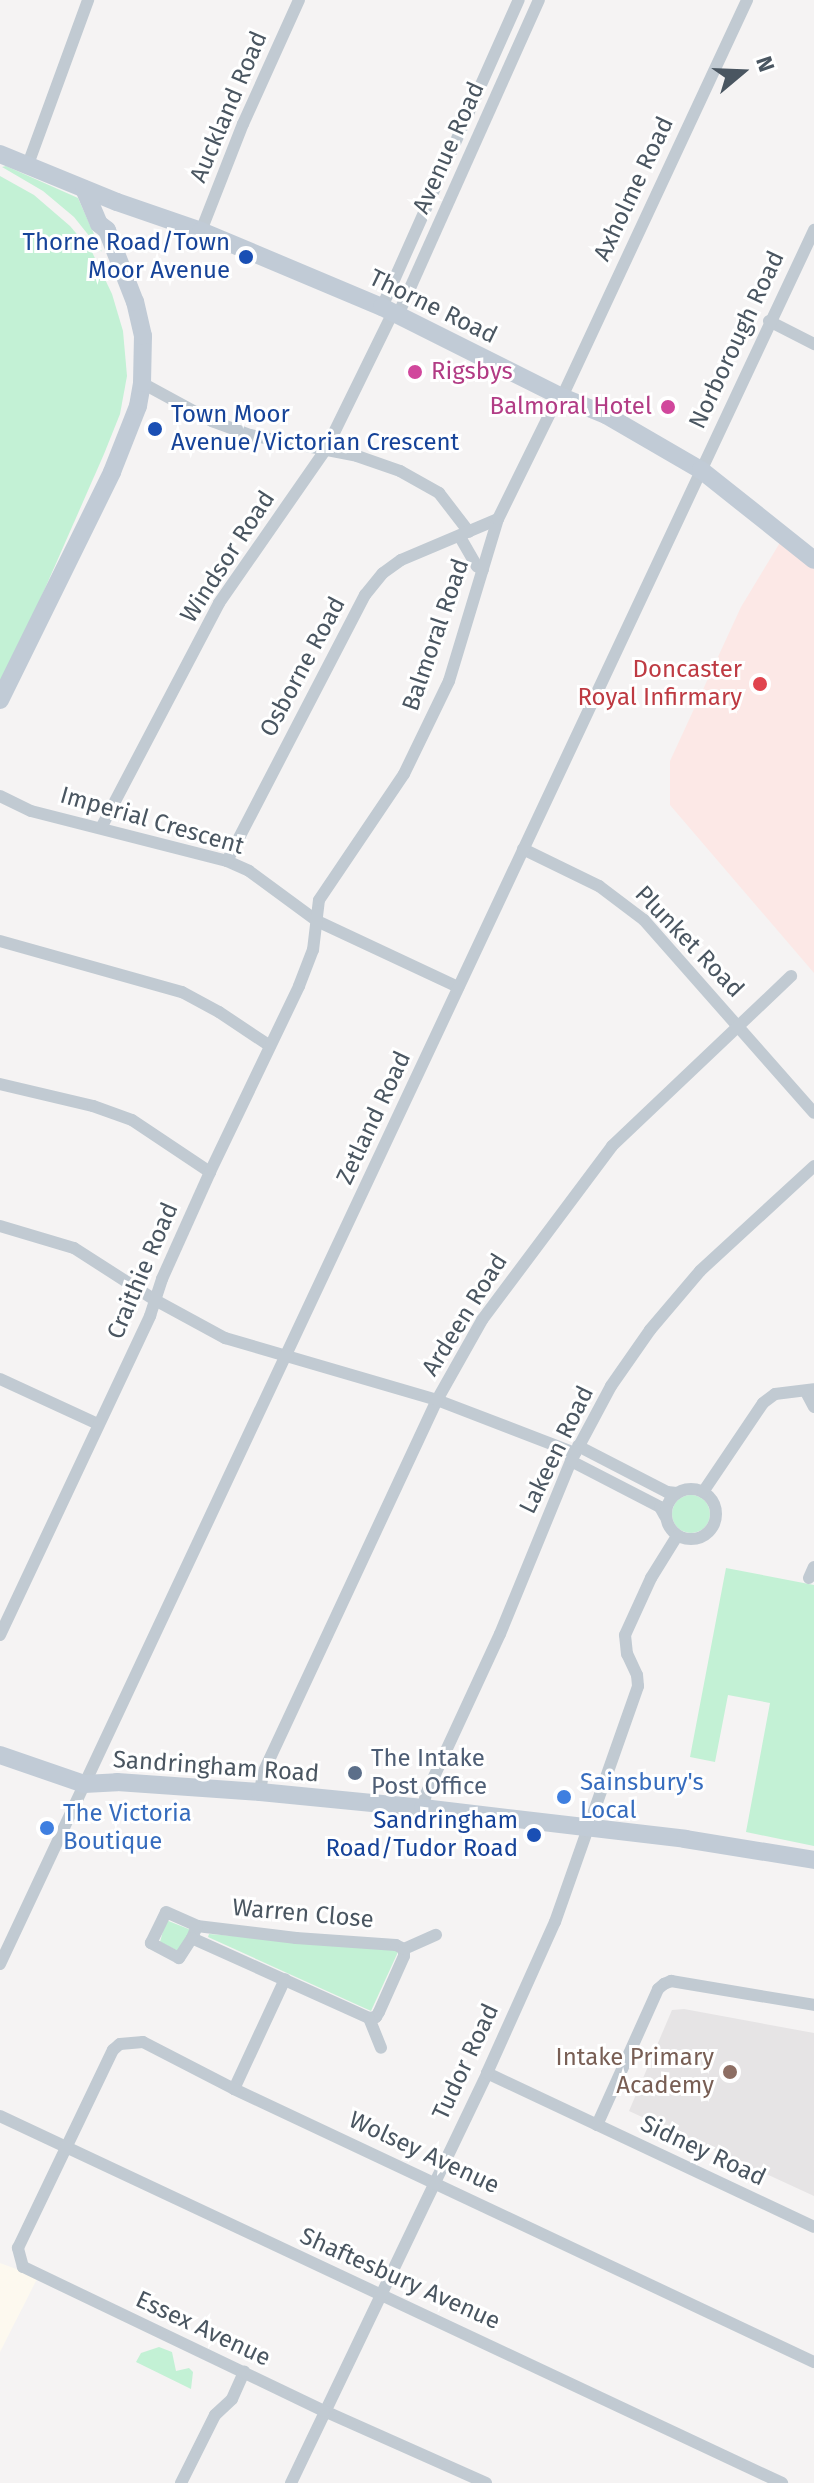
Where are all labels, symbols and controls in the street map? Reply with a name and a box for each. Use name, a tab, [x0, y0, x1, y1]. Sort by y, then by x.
street label: Auckland Road	[184, 27, 274, 187]
north arrow	[702, 32, 782, 112]
text: N	[750, 53, 780, 75]
street label: Avenue Road	[407, 78, 491, 218]
street label: Axholme Road	[588, 112, 680, 266]
place label: Thorne Road/Town Moor Avenue	[23, 229, 230, 285]
street label: Norborough Road	[683, 247, 791, 433]
marker: Thorne Road/Town Moor Avenue	[237, 248, 255, 266]
street label: Thorne Road	[364, 264, 502, 350]
place label: Rigsbys	[431, 358, 513, 386]
marker: Rigsbys	[406, 363, 424, 381]
place label: Balmoral Hotel	[490, 393, 652, 421]
marker: Balmoral Hotel	[659, 398, 677, 416]
place label: Town Moor Avenue/Victorian Crescent	[171, 401, 459, 457]
marker: Town Moor Avenue/Victorian Crescent	[146, 420, 164, 438]
street label: Windsor Road	[175, 486, 281, 628]
street label: Balmoral Road	[397, 555, 475, 715]
street label: Osborne Road	[254, 592, 352, 742]
place label: Doncaster Royal Infirmary	[577, 656, 742, 712]
marker: Doncaster Royal Infirmary	[749, 673, 771, 695]
street label: Imperial Crescent	[57, 781, 247, 861]
street label: Plunket Road	[629, 880, 749, 1004]
street label: Zetland Road	[331, 1047, 417, 1189]
street label: Craithie Road	[101, 1198, 185, 1344]
street label: Ardeen Road	[416, 1249, 514, 1381]
street label: Lakeen Road	[514, 1381, 600, 1519]
street label: Sandringham Road	[112, 1745, 320, 1789]
place label: The Intake Post Office	[371, 1745, 487, 1801]
marker: The Intake Post Office	[346, 1764, 364, 1782]
place label: Sainsbury's Local	[580, 1769, 704, 1825]
marker: Sainsbury's Local	[555, 1788, 573, 1806]
place label: The Victoria Boutique	[63, 1800, 192, 1856]
place label: Sandringham Road/Tudor Road	[325, 1807, 518, 1863]
marker: The Victoria Boutique	[38, 1819, 56, 1837]
marker: Sandringham Road/Tudor Road	[525, 1826, 543, 1844]
street label: Warren Close	[231, 1893, 375, 1935]
street label: Tudor Road	[427, 1999, 505, 2125]
place label: Intake Primary Academy	[556, 2044, 714, 2100]
marker: Intake Primary Academy	[721, 2063, 739, 2081]
street label: Wolsey Avenue	[344, 2106, 504, 2200]
street label: Sidney Road	[636, 2109, 770, 2193]
street label: Shaftesbury Avenue	[295, 2222, 505, 2336]
street label: Essex Avenue	[131, 2285, 275, 2373]

